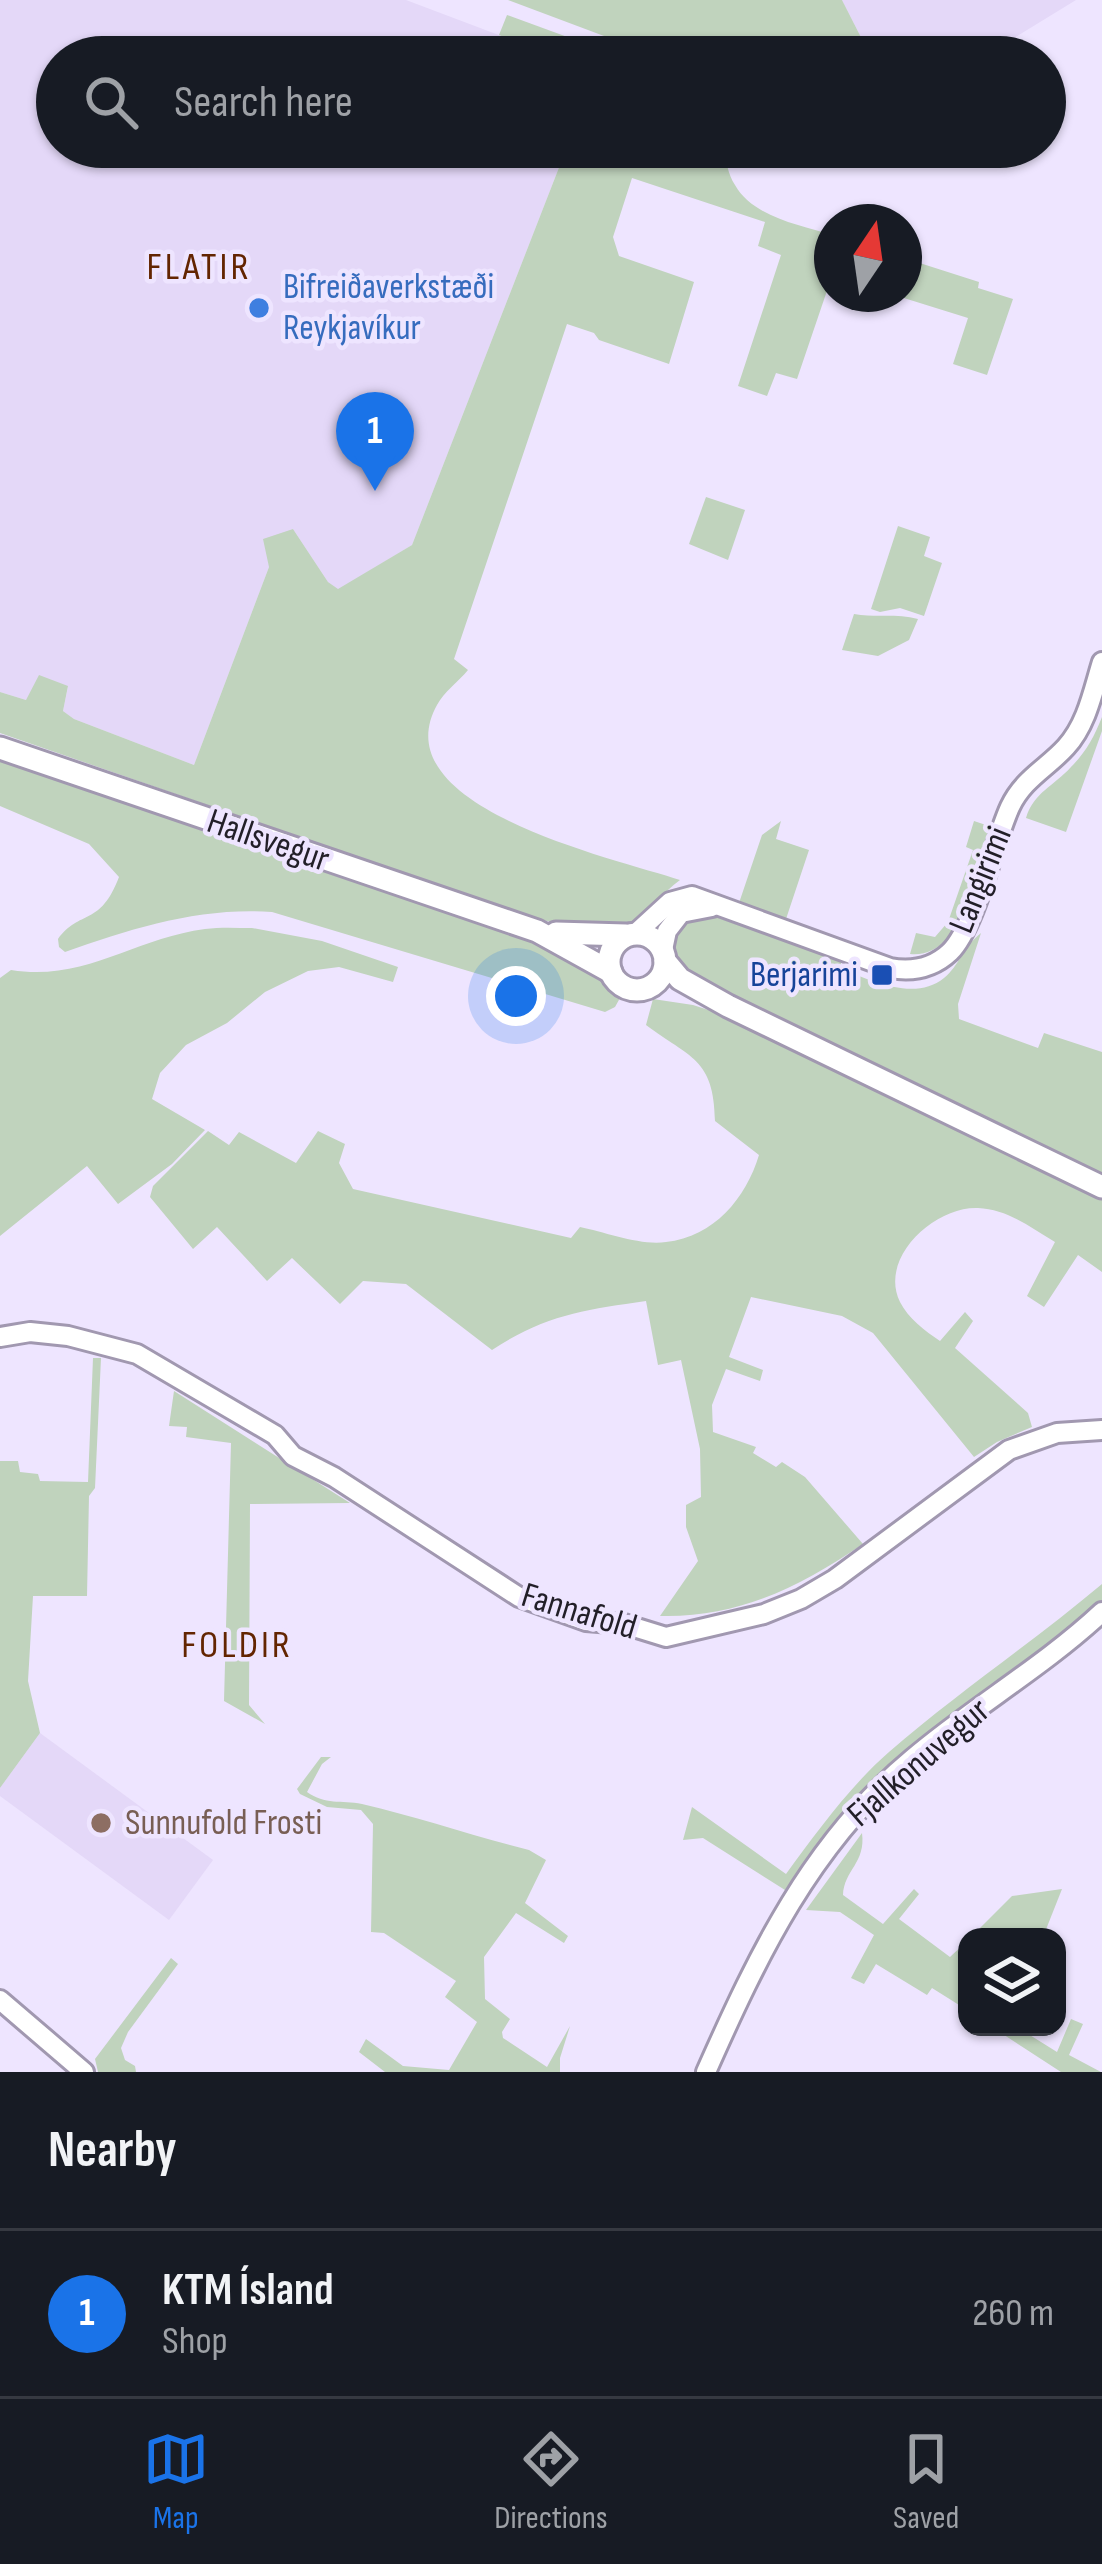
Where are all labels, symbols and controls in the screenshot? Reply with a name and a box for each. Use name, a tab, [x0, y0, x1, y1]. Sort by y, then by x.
search box	[36, 36, 1066, 168]
icon: search	[78, 69, 144, 135]
text: Search here	[174, 75, 353, 130]
north arrow	[814, 204, 922, 312]
district label: FLATIR	[146, 244, 252, 291]
place label: Bifreiðaverkstæði Reykjavíkur	[283, 266, 494, 350]
marker: Bifreiðaverkstæði Reykjavíkur	[246, 295, 272, 321]
pin: 1	[336, 392, 414, 491]
street label: Hallsvegur	[201, 800, 335, 882]
street label: Langirimi	[940, 821, 1022, 939]
place label: Berjarimi	[750, 954, 858, 997]
marker: Berjarimi	[869, 962, 895, 988]
your location	[486, 966, 546, 1026]
street label: Fannafold	[516, 1574, 642, 1650]
district label: FOLDIR	[181, 1622, 293, 1669]
street label: Fjallkonuvegur	[839, 1690, 999, 1836]
place label: Sunnufold Frosti	[125, 1802, 322, 1845]
marker: Sunnufold Frosti	[88, 1810, 114, 1836]
map controls	[958, 1928, 1066, 2036]
button: layers	[958, 1928, 1066, 2036]
text: Nearby	[48, 2120, 177, 2181]
text: KTM Ísland	[162, 2263, 334, 2318]
text: 1	[79, 2290, 95, 2337]
text: 260 m	[972, 2290, 1054, 2337]
text: Shop	[162, 2318, 228, 2365]
tab: Map	[143, 2426, 209, 2538]
tab: Directions	[494, 2426, 608, 2538]
tab: Saved	[893, 2426, 959, 2538]

